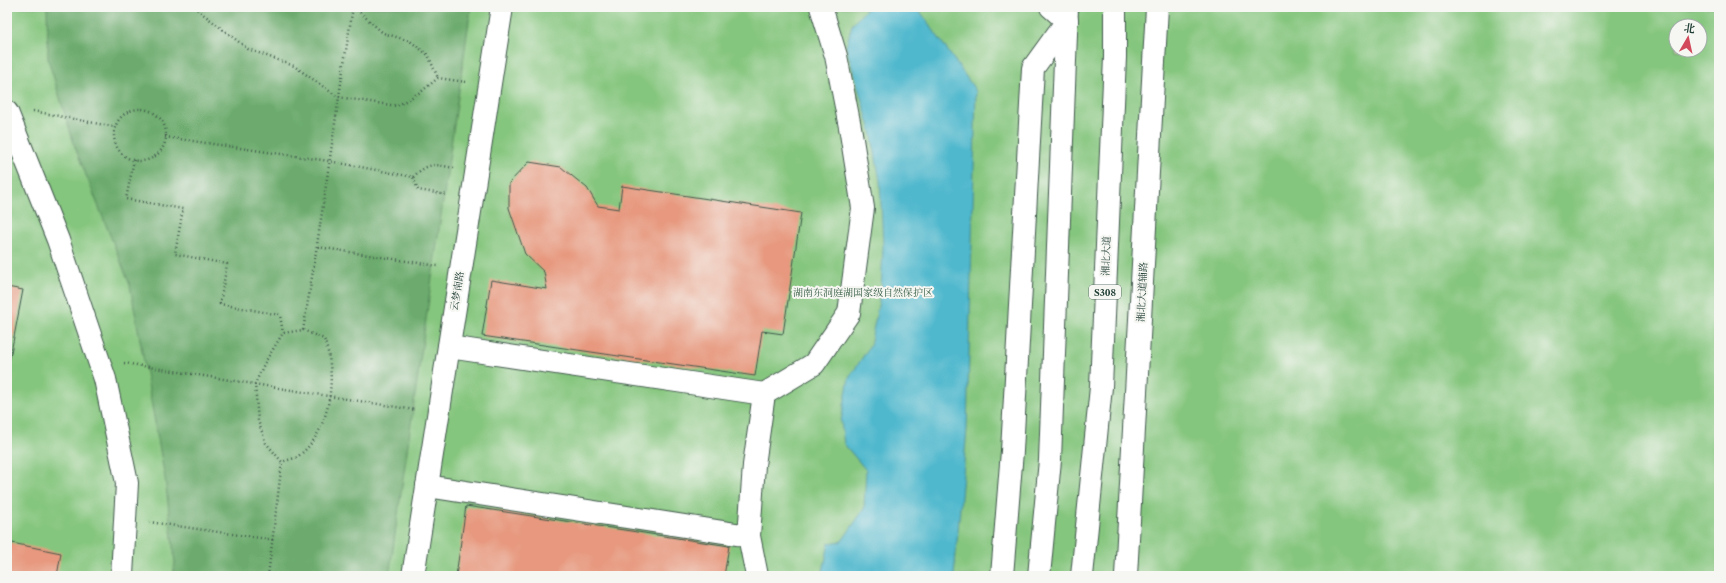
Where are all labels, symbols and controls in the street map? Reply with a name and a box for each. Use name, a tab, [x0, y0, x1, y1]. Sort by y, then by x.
north arrow	[1668, 18, 1708, 58]
text: 北	[1683, 20, 1696, 36]
street label: 湘北大道	[1099, 236, 1113, 276]
street label: 湘北大道辅路	[1134, 262, 1150, 322]
street label: 云梦南路	[447, 270, 467, 312]
road number: S308	[1089, 285, 1121, 299]
park label: 湖南东洞庭湖国家级自然保护区	[793, 286, 933, 299]

